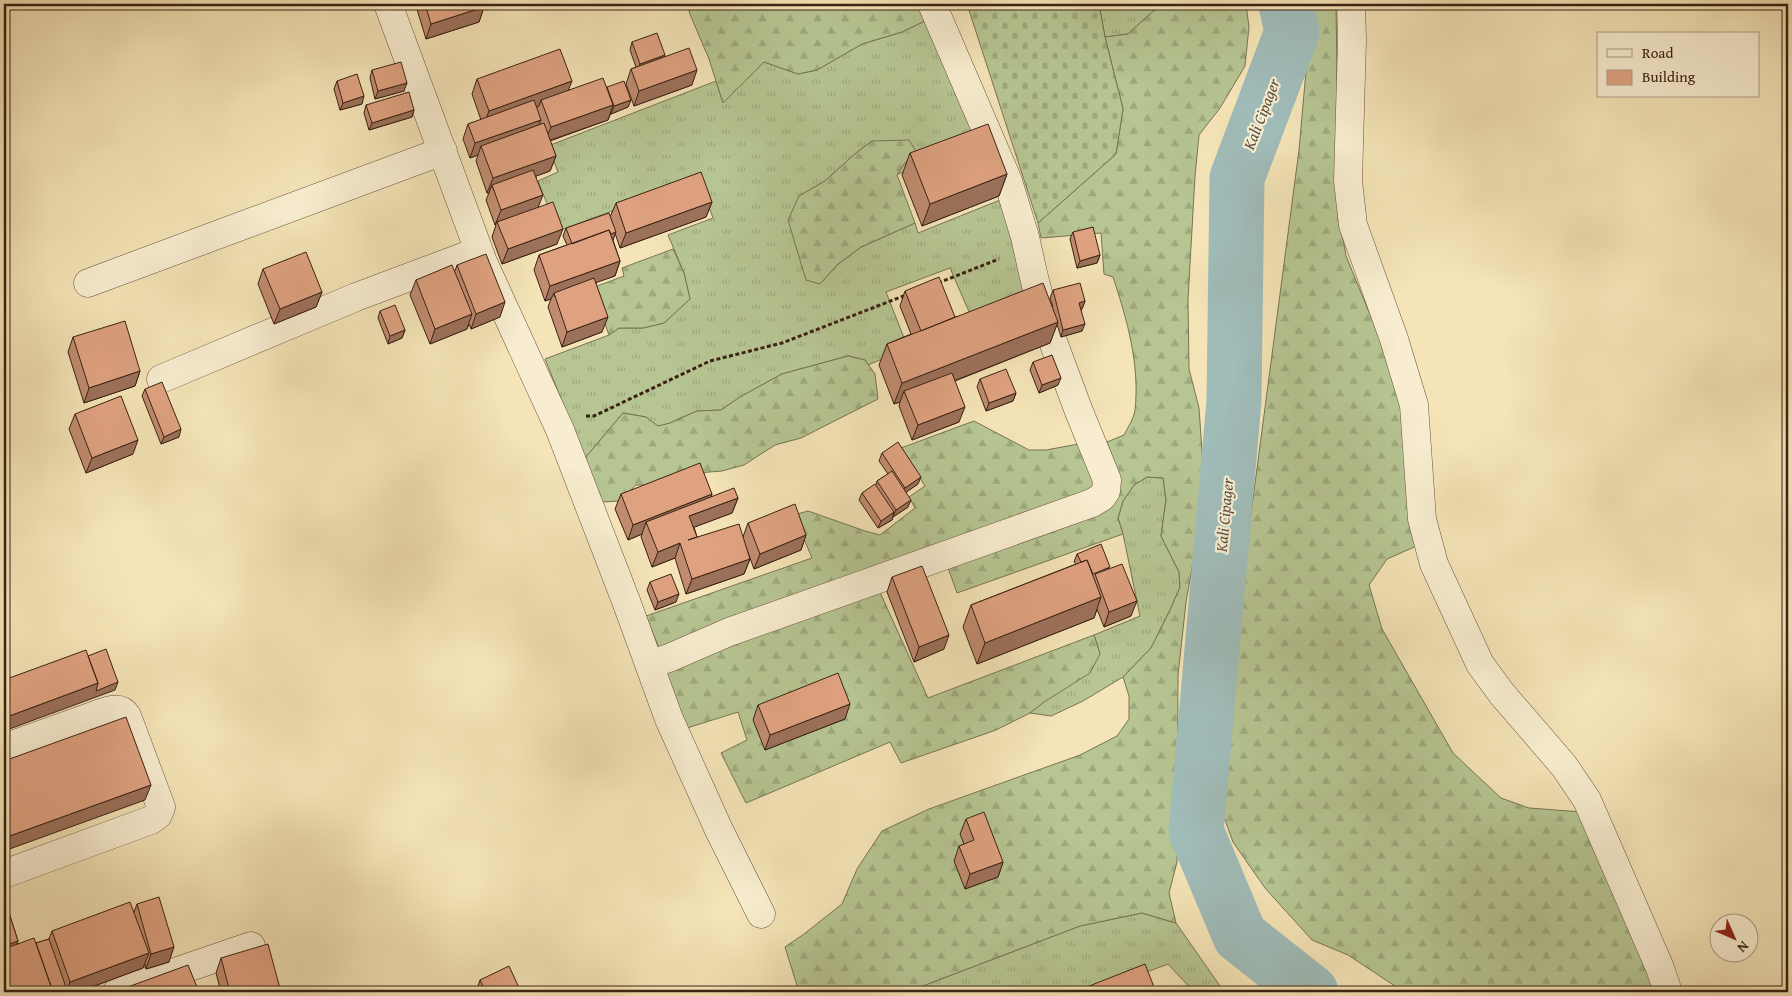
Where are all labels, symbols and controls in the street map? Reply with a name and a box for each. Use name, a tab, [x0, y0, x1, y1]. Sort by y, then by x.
legend	[1597, 32, 1760, 98]
text: Road	[1642, 42, 1673, 63]
text: Building	[1642, 66, 1696, 87]
water label: Kali Cipager	[1236, 74, 1286, 154]
water label: Kali Cipager	[1209, 476, 1239, 554]
north arrow	[1710, 914, 1760, 964]
text: N	[1732, 937, 1754, 958]

